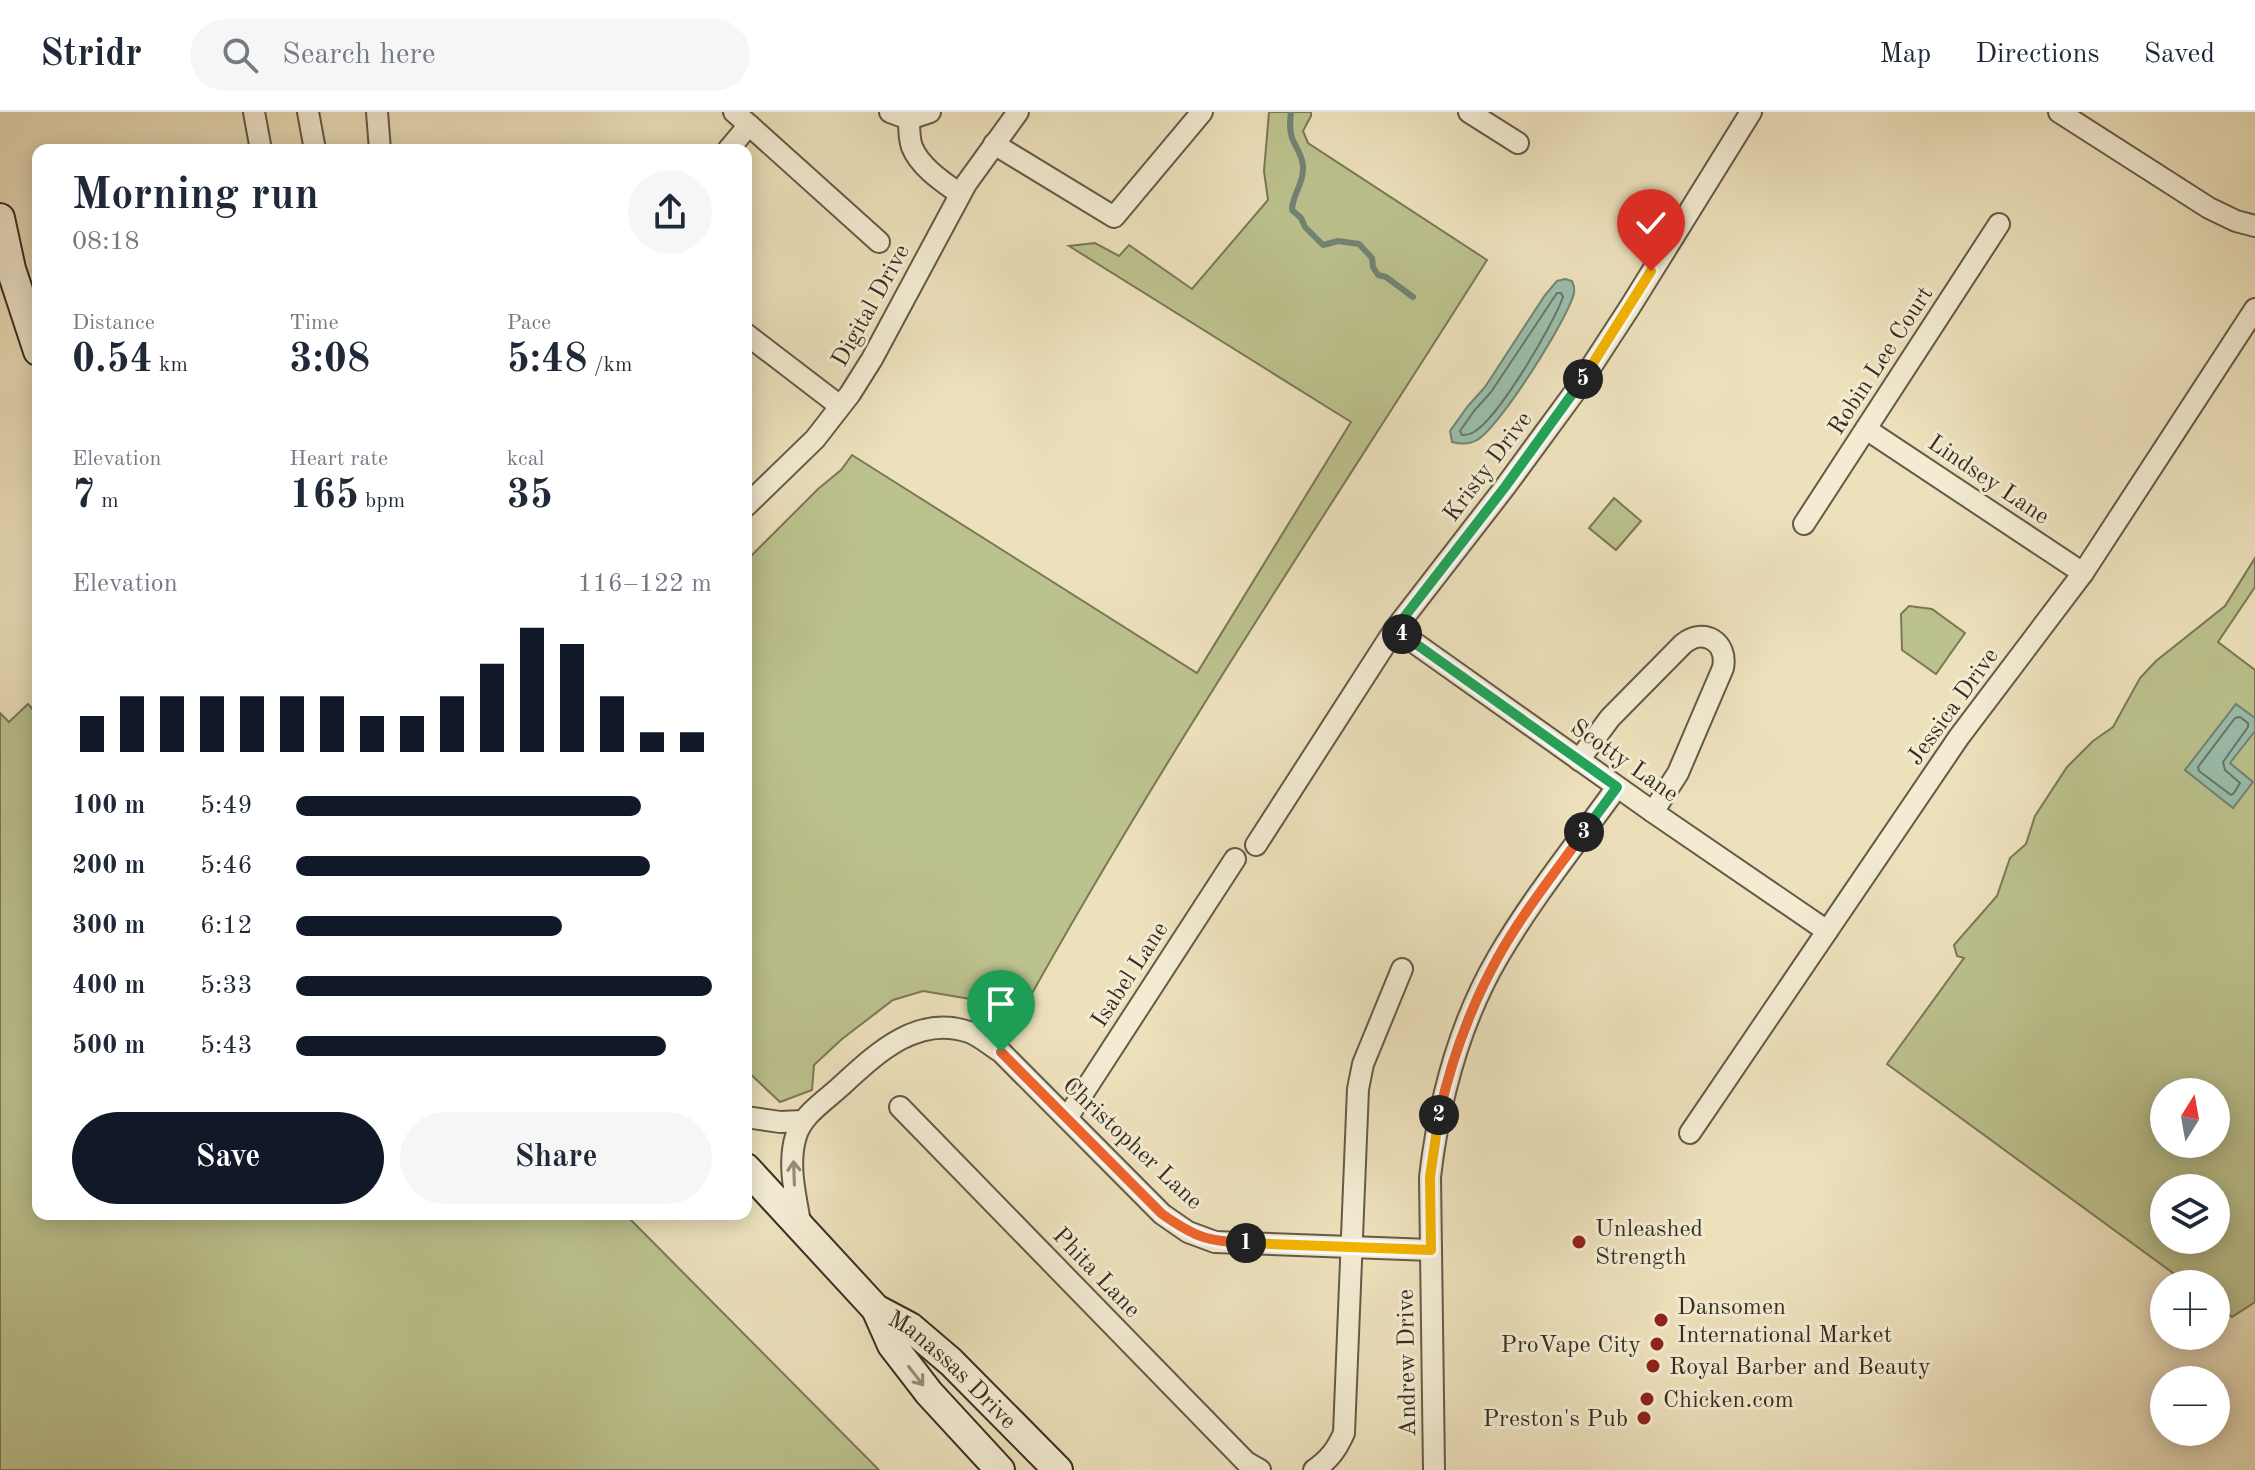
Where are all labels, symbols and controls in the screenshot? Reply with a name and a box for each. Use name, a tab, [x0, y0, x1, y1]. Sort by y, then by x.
search box	[190, 19, 750, 91]
icon: search	[218, 33, 262, 77]
text: Stridr	[40, 36, 142, 74]
text: Search here	[282, 40, 436, 70]
text: Map	[1879, 41, 1931, 69]
text: Directions	[1975, 41, 2100, 69]
text: Saved	[2144, 41, 2215, 69]
button: share	[628, 170, 712, 254]
text: Morning run	[72, 174, 319, 218]
pin	[1617, 189, 1685, 271]
icon: check	[1629, 201, 1673, 245]
text: 08:18	[72, 229, 140, 255]
street label: Digital Drive	[828, 241, 915, 371]
street label: Robin Lee Court	[1825, 283, 1938, 440]
text: Distance	[72, 312, 155, 334]
text: Time	[289, 312, 339, 334]
text: Pace	[507, 312, 551, 334]
text: 0.54	[72, 341, 153, 381]
text: 3:08	[289, 341, 370, 381]
text: 5:48	[507, 341, 587, 381]
text: km	[153, 354, 188, 376]
text: /km	[587, 354, 632, 376]
pin: 5	[1563, 359, 1603, 399]
text: 5	[1577, 368, 1589, 390]
street label: Kristy Drive	[1440, 408, 1537, 526]
street label: Lindsey Lane	[1923, 431, 2053, 530]
text: Elevation	[72, 448, 162, 470]
text: Heart rate	[289, 448, 388, 470]
text: kcal	[507, 448, 545, 470]
text: 7	[72, 477, 95, 517]
text: 165	[289, 477, 359, 517]
text: 35	[507, 477, 553, 517]
text: m	[95, 490, 119, 512]
text: bpm	[359, 490, 405, 512]
text: Elevation	[72, 571, 178, 597]
text: 116–122 m	[577, 571, 712, 597]
pin: 4	[1382, 614, 1422, 654]
text: 4	[1396, 623, 1408, 645]
street label: Jessica Drive	[1903, 644, 2004, 770]
street label: Scotty Lane	[1566, 716, 1682, 807]
text: 100 m	[72, 793, 145, 819]
text: 5:49	[200, 793, 253, 819]
pin: 3	[1564, 812, 1604, 852]
text: 3	[1578, 821, 1590, 843]
text: 200 m	[72, 853, 145, 879]
text: 5:46	[200, 853, 253, 879]
text: 300 m	[72, 913, 145, 939]
text: 6:12	[200, 913, 253, 939]
street label: Isabel Lane	[1088, 918, 1173, 1032]
pin	[967, 970, 1035, 1052]
text: 400 m	[72, 973, 145, 999]
text: 5:33	[200, 973, 253, 999]
icon: arrive	[979, 982, 1023, 1026]
text: 500 m	[72, 1033, 145, 1059]
text: 5:43	[200, 1033, 253, 1059]
street label: Christopher Lane	[1057, 1074, 1206, 1215]
north arrow	[2150, 1078, 2230, 1158]
map controls	[2150, 1078, 2230, 1446]
pin: 2	[1419, 1095, 1459, 1135]
text: 2	[1433, 1104, 1445, 1126]
button: Save	[72, 1112, 384, 1204]
button: Share	[400, 1112, 712, 1204]
one-way arrow	[786, 1160, 801, 1187]
button: layers	[2150, 1174, 2230, 1254]
place label: Unleashed Strength	[1595, 1218, 1703, 1270]
pin: 1	[1226, 1223, 1266, 1263]
street label: Phita Lane	[1047, 1224, 1144, 1323]
text: 1	[1240, 1232, 1252, 1254]
marker: Unleashed Strength	[1570, 1233, 1588, 1251]
button: +	[2150, 1270, 2230, 1350]
street label: Andrew Drive	[1395, 1289, 1421, 1437]
place label: Dansomen International Market	[1677, 1296, 1892, 1348]
street label: Manassas Drive	[884, 1308, 1020, 1434]
marker: Dansomen International Market	[1652, 1311, 1670, 1329]
place label: ProVape City	[1501, 1334, 1641, 1358]
marker: ProVape City	[1648, 1335, 1666, 1353]
place label: Royal Barber and Beauty	[1669, 1356, 1931, 1380]
marker: Royal Barber and Beauty	[1644, 1357, 1662, 1375]
one-way arrow	[907, 1365, 924, 1386]
button: −	[2150, 1366, 2230, 1446]
place label: Chicken.com	[1663, 1389, 1794, 1413]
marker: Chicken.com	[1638, 1390, 1656, 1408]
place label: Preston's Pub	[1483, 1408, 1628, 1432]
marker: Preston's Pub	[1635, 1409, 1653, 1427]

